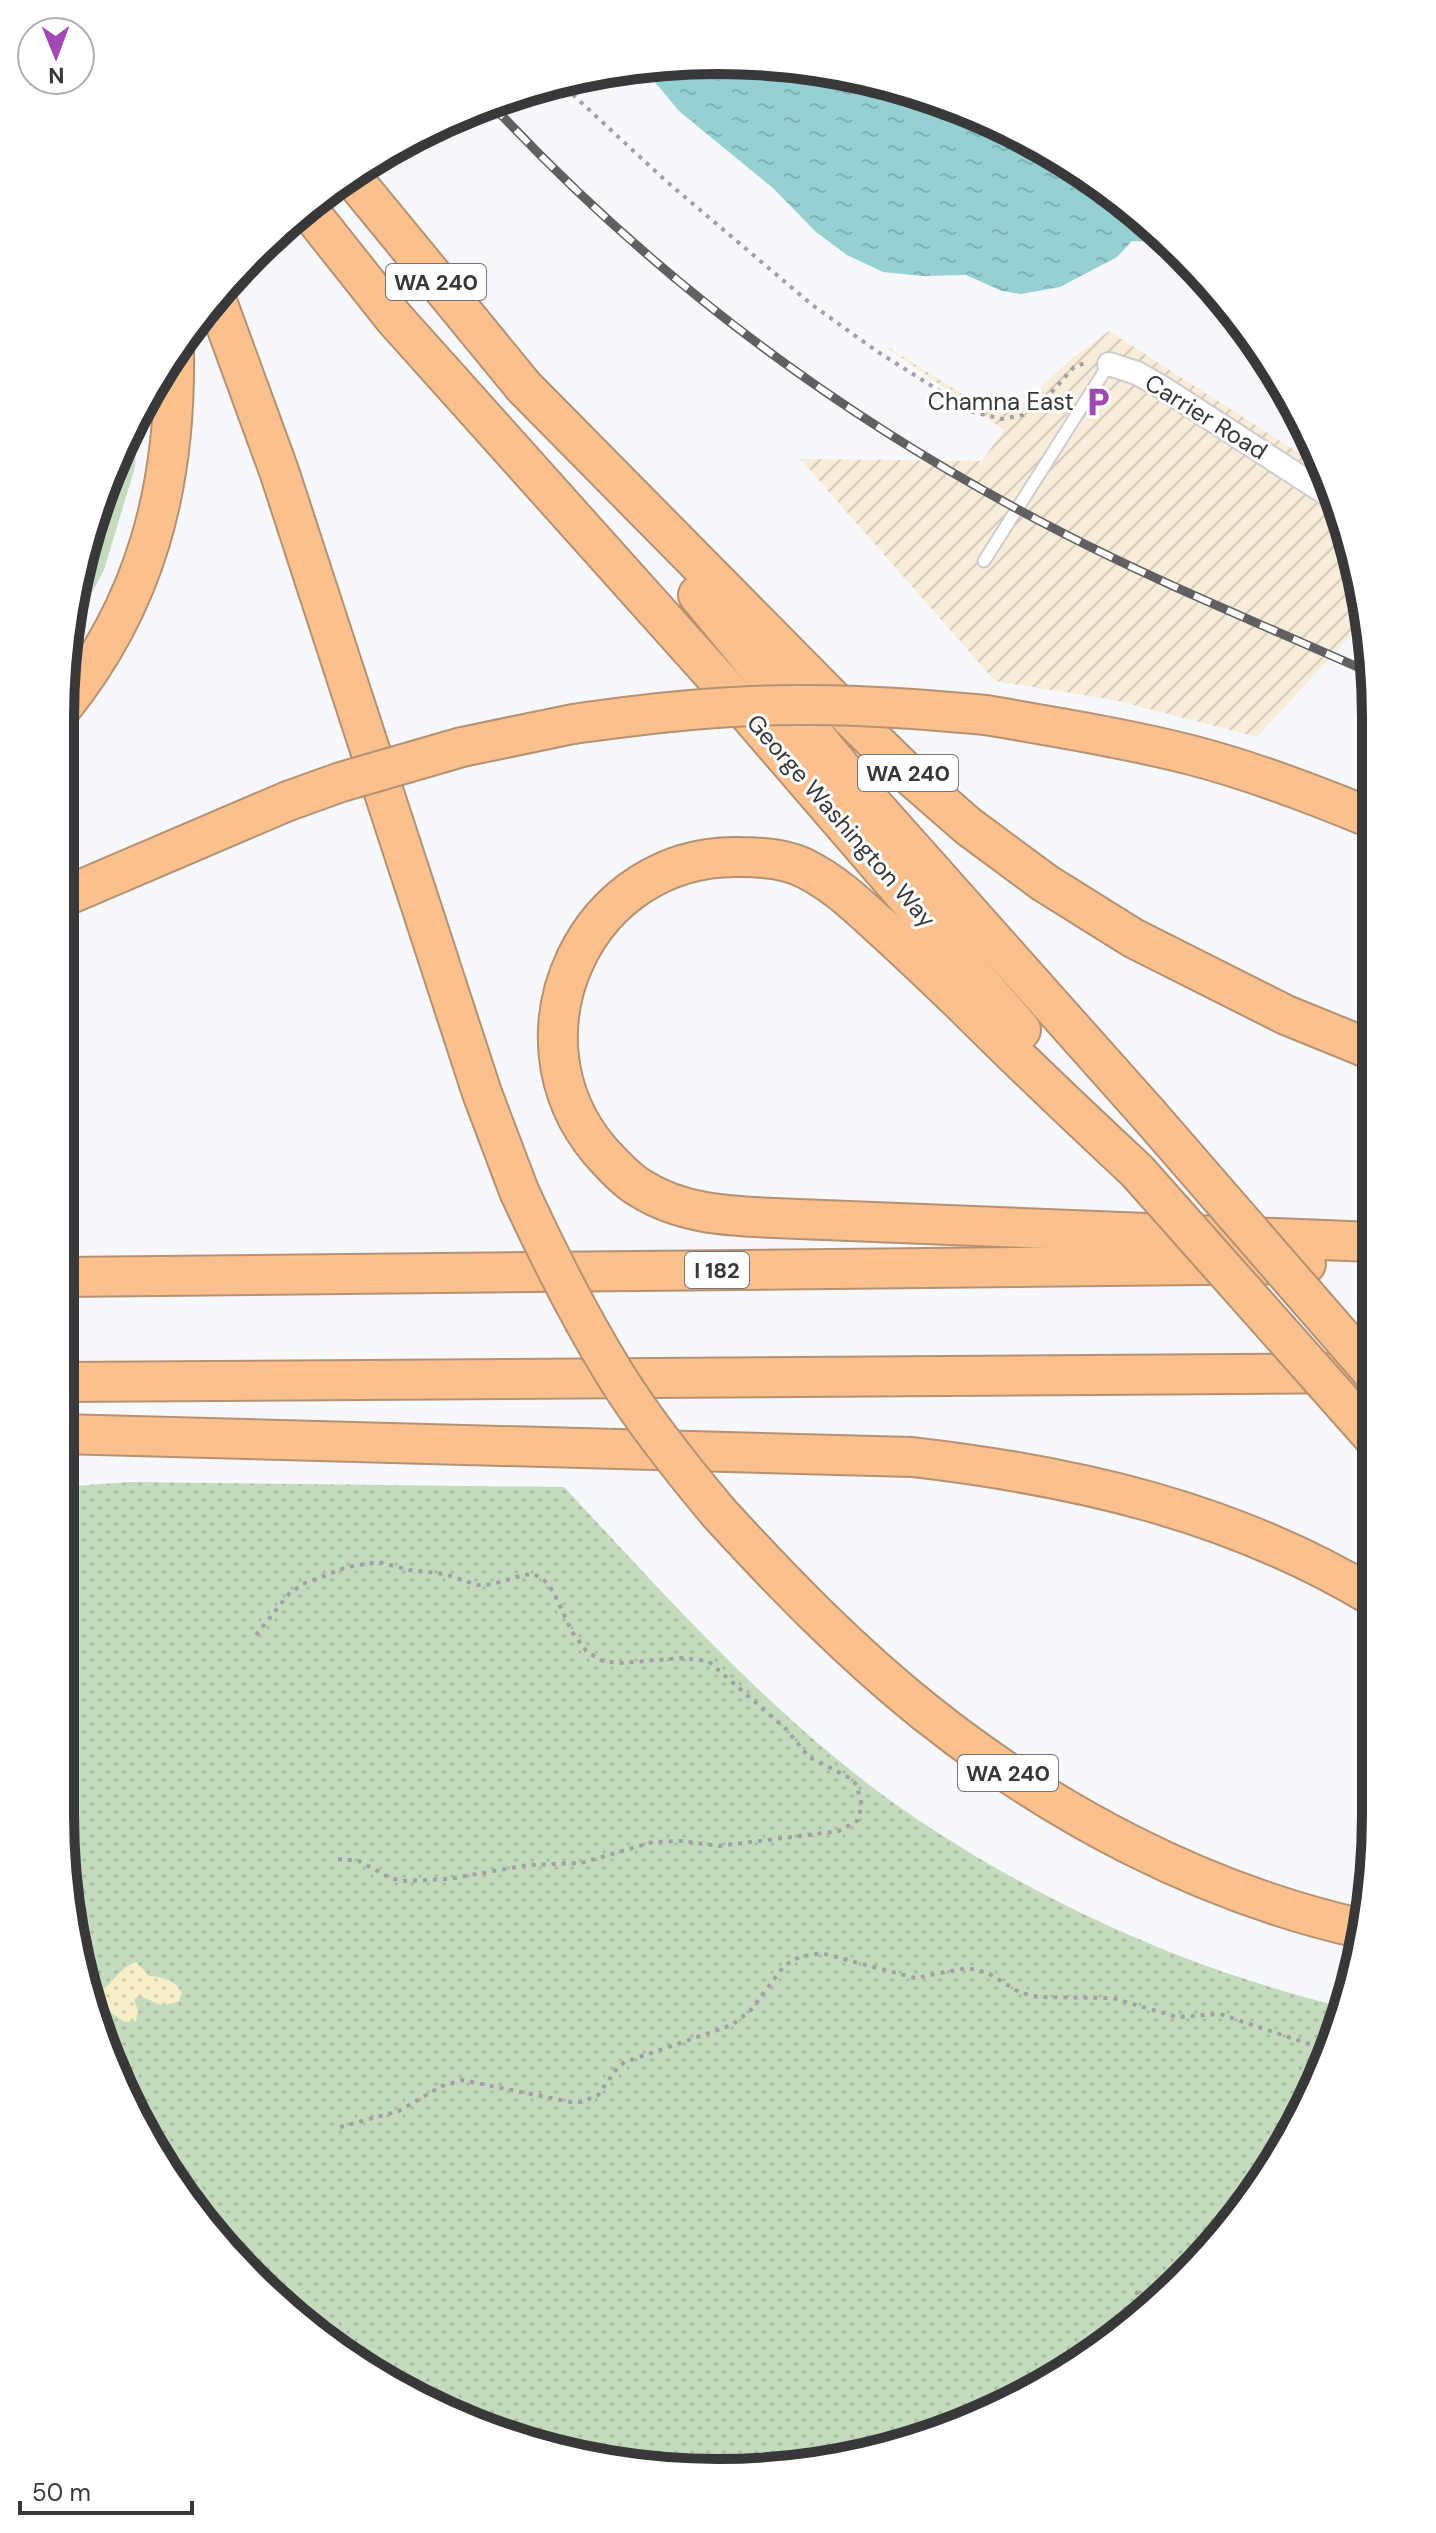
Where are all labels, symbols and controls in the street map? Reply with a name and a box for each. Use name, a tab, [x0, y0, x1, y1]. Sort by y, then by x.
north arrow	[16, 16, 96, 96]
text: N	[48, 61, 65, 90]
road number: WA 240	[386, 264, 486, 300]
street label: Carrier Road	[1139, 367, 1273, 466]
parking icon: Chamna East	[1081, 385, 1115, 419]
place label: Chamna East	[928, 386, 1074, 417]
street label: George Washington Way	[740, 707, 943, 934]
road number: WA 240	[858, 755, 958, 791]
road number: I 182	[685, 1252, 749, 1288]
road number: WA 240	[958, 1755, 1058, 1791]
scale bar	[20, 2465, 192, 2515]
text: 50 m	[32, 2477, 91, 2508]

